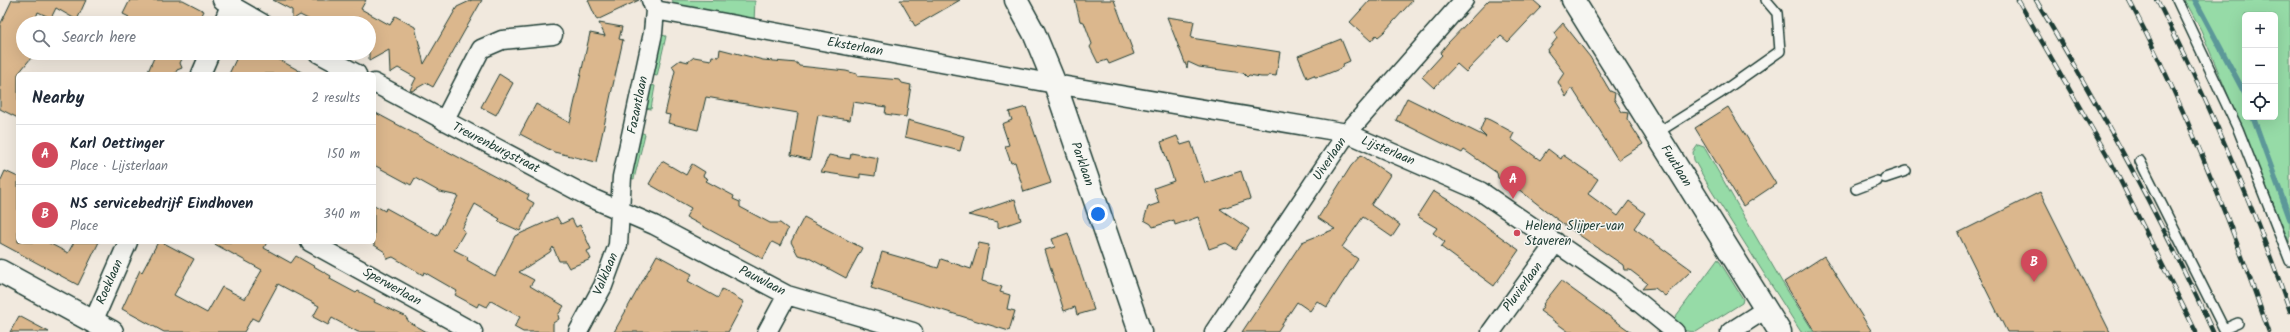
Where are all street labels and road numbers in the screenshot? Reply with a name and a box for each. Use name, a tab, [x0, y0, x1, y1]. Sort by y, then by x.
street label: Eksterlaan	[825, 32, 885, 62]
street label: Fazantlaan	[622, 74, 654, 136]
street label: Treurenburgstraat	[448, 117, 544, 180]
street label: Lijsterlaan	[1358, 130, 1418, 172]
street label: Uiverlaan	[1308, 133, 1352, 185]
street label: Parklaan	[1065, 139, 1099, 189]
street label: Fuutlaan	[1655, 141, 1697, 191]
street label: Valklaan	[588, 249, 624, 299]
street label: Roeklaan	[91, 256, 129, 308]
street label: Pluvierlaan	[1498, 257, 1548, 316]
street label: Pauwlaan	[735, 260, 789, 302]
street label: Sperwerlaan	[359, 262, 425, 312]

